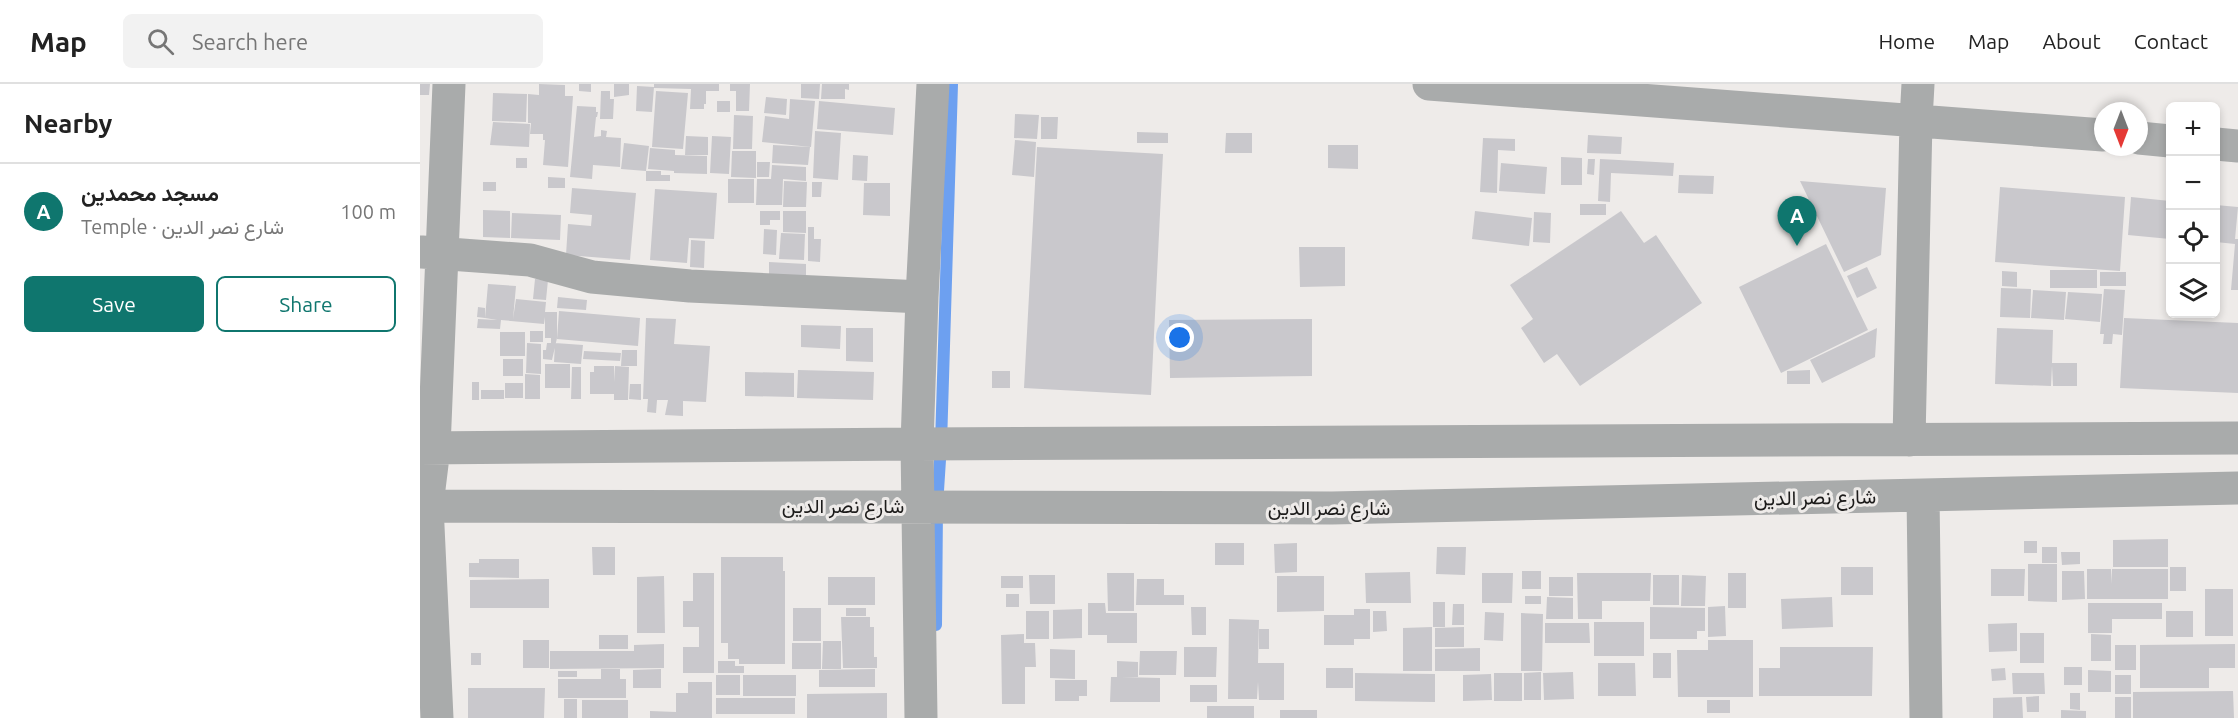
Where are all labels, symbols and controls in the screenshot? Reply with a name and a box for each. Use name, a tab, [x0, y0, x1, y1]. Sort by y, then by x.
search box	[123, 14, 543, 68]
icon: search	[144, 25, 177, 58]
text: Map	[30, 26, 87, 57]
text: Search here	[192, 29, 308, 54]
text: Home	[1878, 29, 1935, 53]
text: Map	[1968, 29, 2009, 53]
text: About	[2042, 29, 2101, 53]
text: Contact	[2134, 29, 2208, 53]
north arrow	[2094, 102, 2148, 156]
map controls	[2166, 102, 2220, 318]
button: +	[2166, 102, 2220, 156]
text: Nearby	[24, 109, 112, 138]
button: −	[2166, 156, 2220, 210]
text: مسجد محمدين	[81, 180, 219, 205]
pin: A	[1778, 196, 1816, 246]
text: A	[36, 200, 51, 223]
text: 100 m	[340, 200, 396, 223]
button: locate	[2166, 210, 2220, 264]
text: Temple · شارع نصر الدين	[81, 215, 284, 238]
button: layers	[2166, 264, 2220, 318]
button: Save	[24, 276, 204, 332]
button: Share	[216, 276, 396, 332]
your location	[1165, 323, 1194, 352]
street label: شارع نصر الدين	[1754, 484, 1876, 513]
street label: شارع نصر الدين	[782, 494, 904, 520]
street label: شارع نصر الدين	[1268, 496, 1390, 522]

